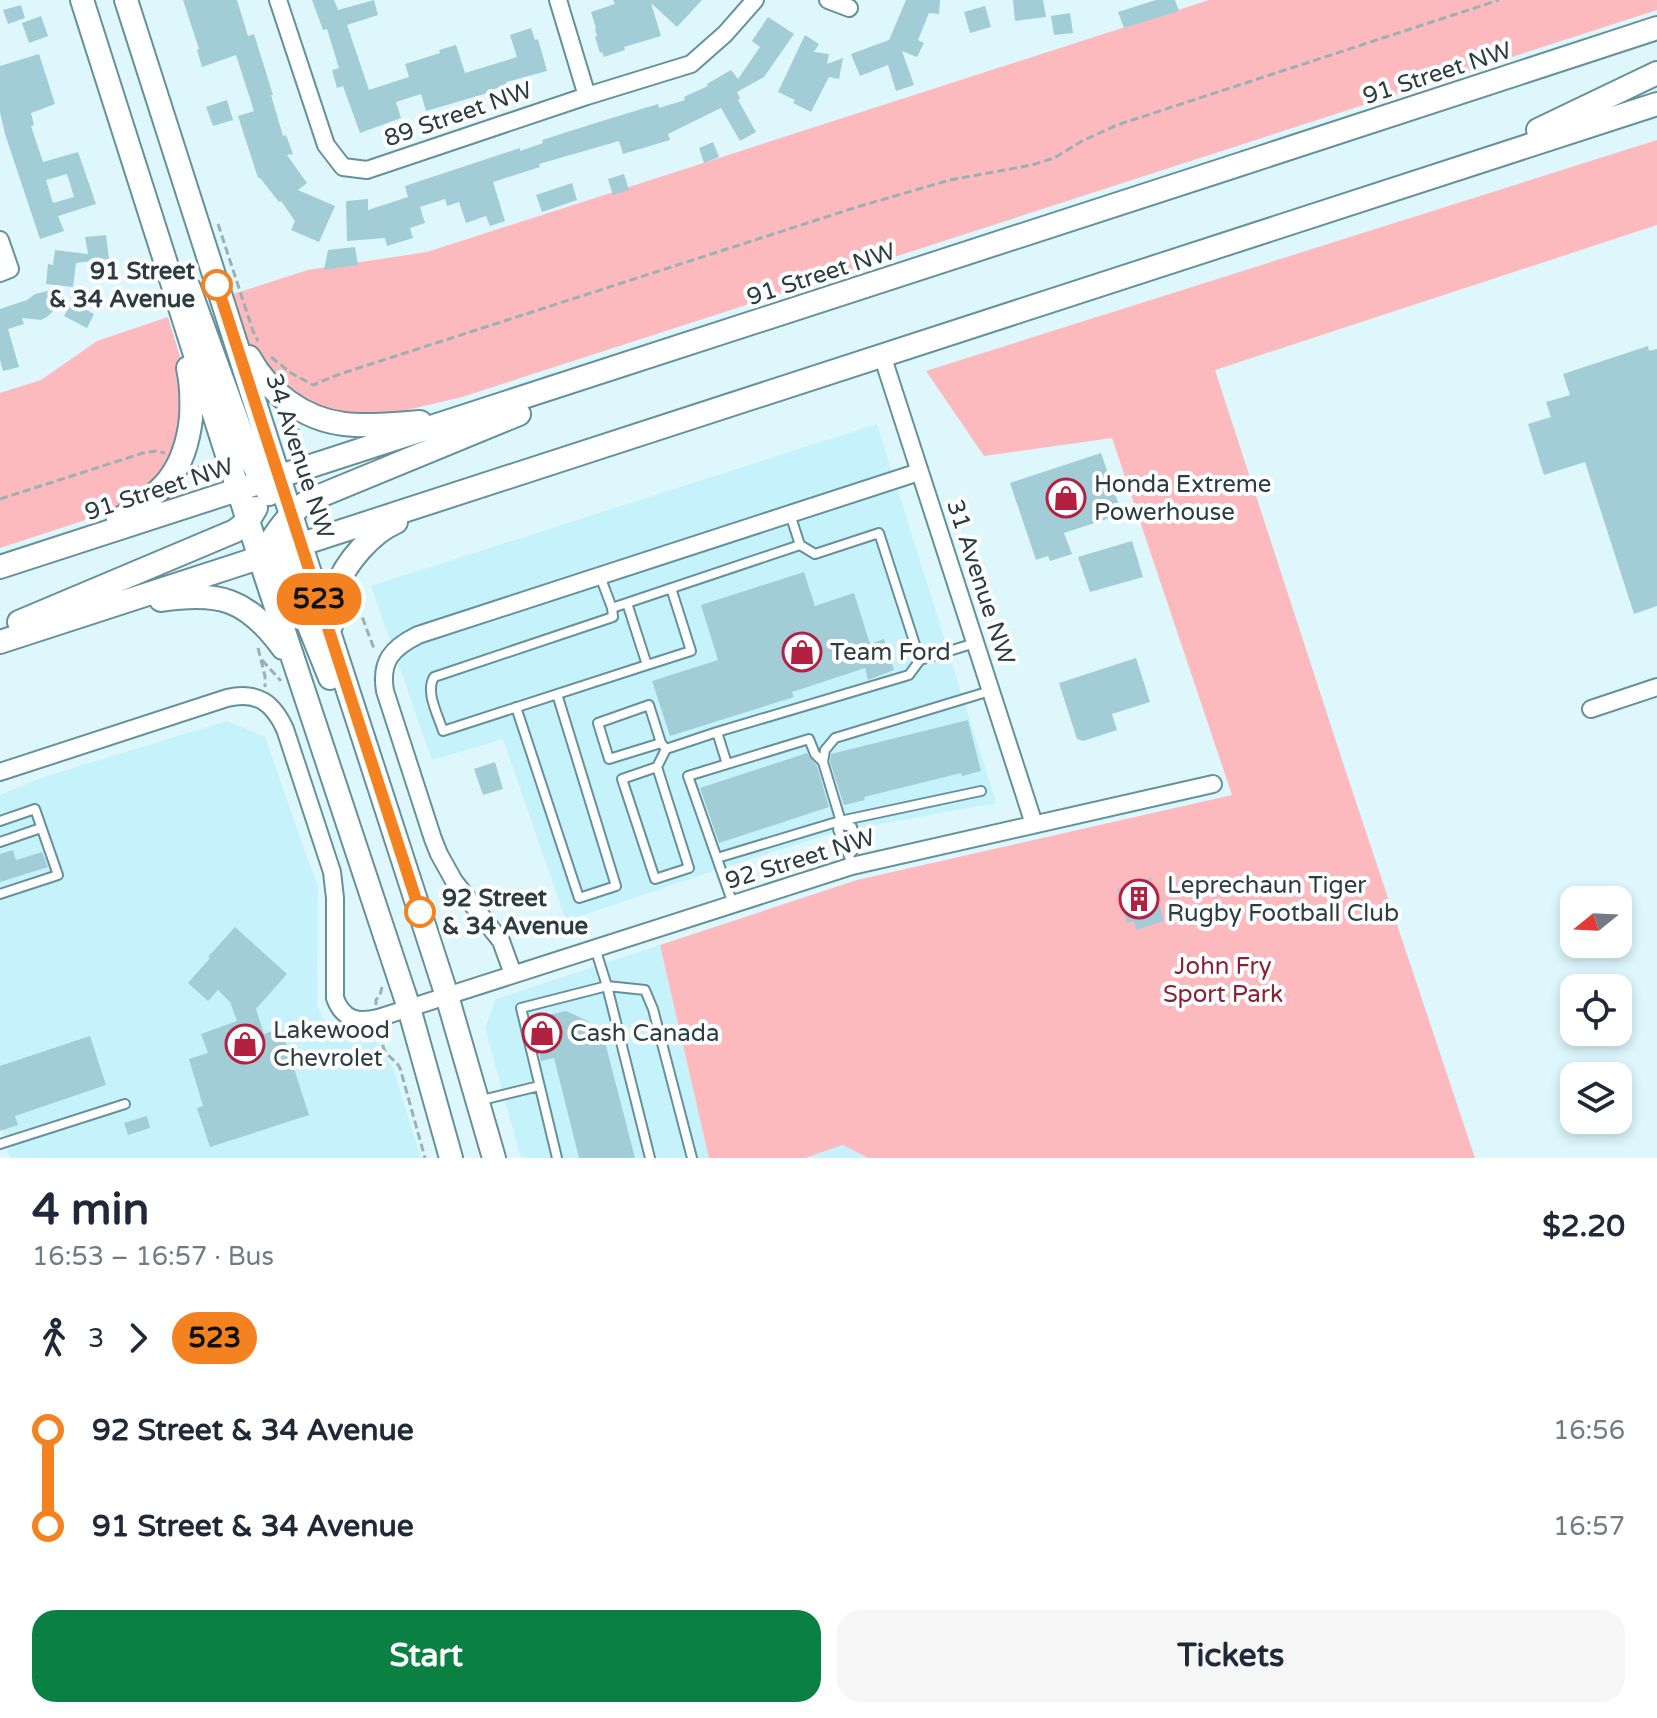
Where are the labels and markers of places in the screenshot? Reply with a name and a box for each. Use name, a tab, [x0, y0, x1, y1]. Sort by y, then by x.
place label: 91 Street & 34 Avenue	[49, 257, 196, 314]
marker: 91 Street & 34 Avenue	[202, 270, 232, 300]
place label: Honda Extreme Powerhouse	[1094, 470, 1271, 527]
shop icon: Honda Extreme Powerhouse	[1045, 477, 1087, 519]
shop icon: Team Ford	[781, 631, 823, 673]
place label: Team Ford	[830, 638, 951, 667]
place label: Leprechaun Tiger Rugby Football Club	[1167, 871, 1399, 928]
building icon: Leprechaun Tiger Rugby Football Club	[1118, 878, 1160, 920]
place label: 92 Street & 34 Avenue	[442, 884, 589, 941]
marker: 92 Street & 34 Avenue	[405, 897, 435, 927]
shop icon: Cash Canada	[521, 1012, 563, 1054]
place label: Lakewood Chevrolet	[273, 1016, 390, 1073]
place label: Cash Canada	[570, 1019, 719, 1048]
shop icon: Lakewood Chevrolet	[224, 1023, 266, 1065]

